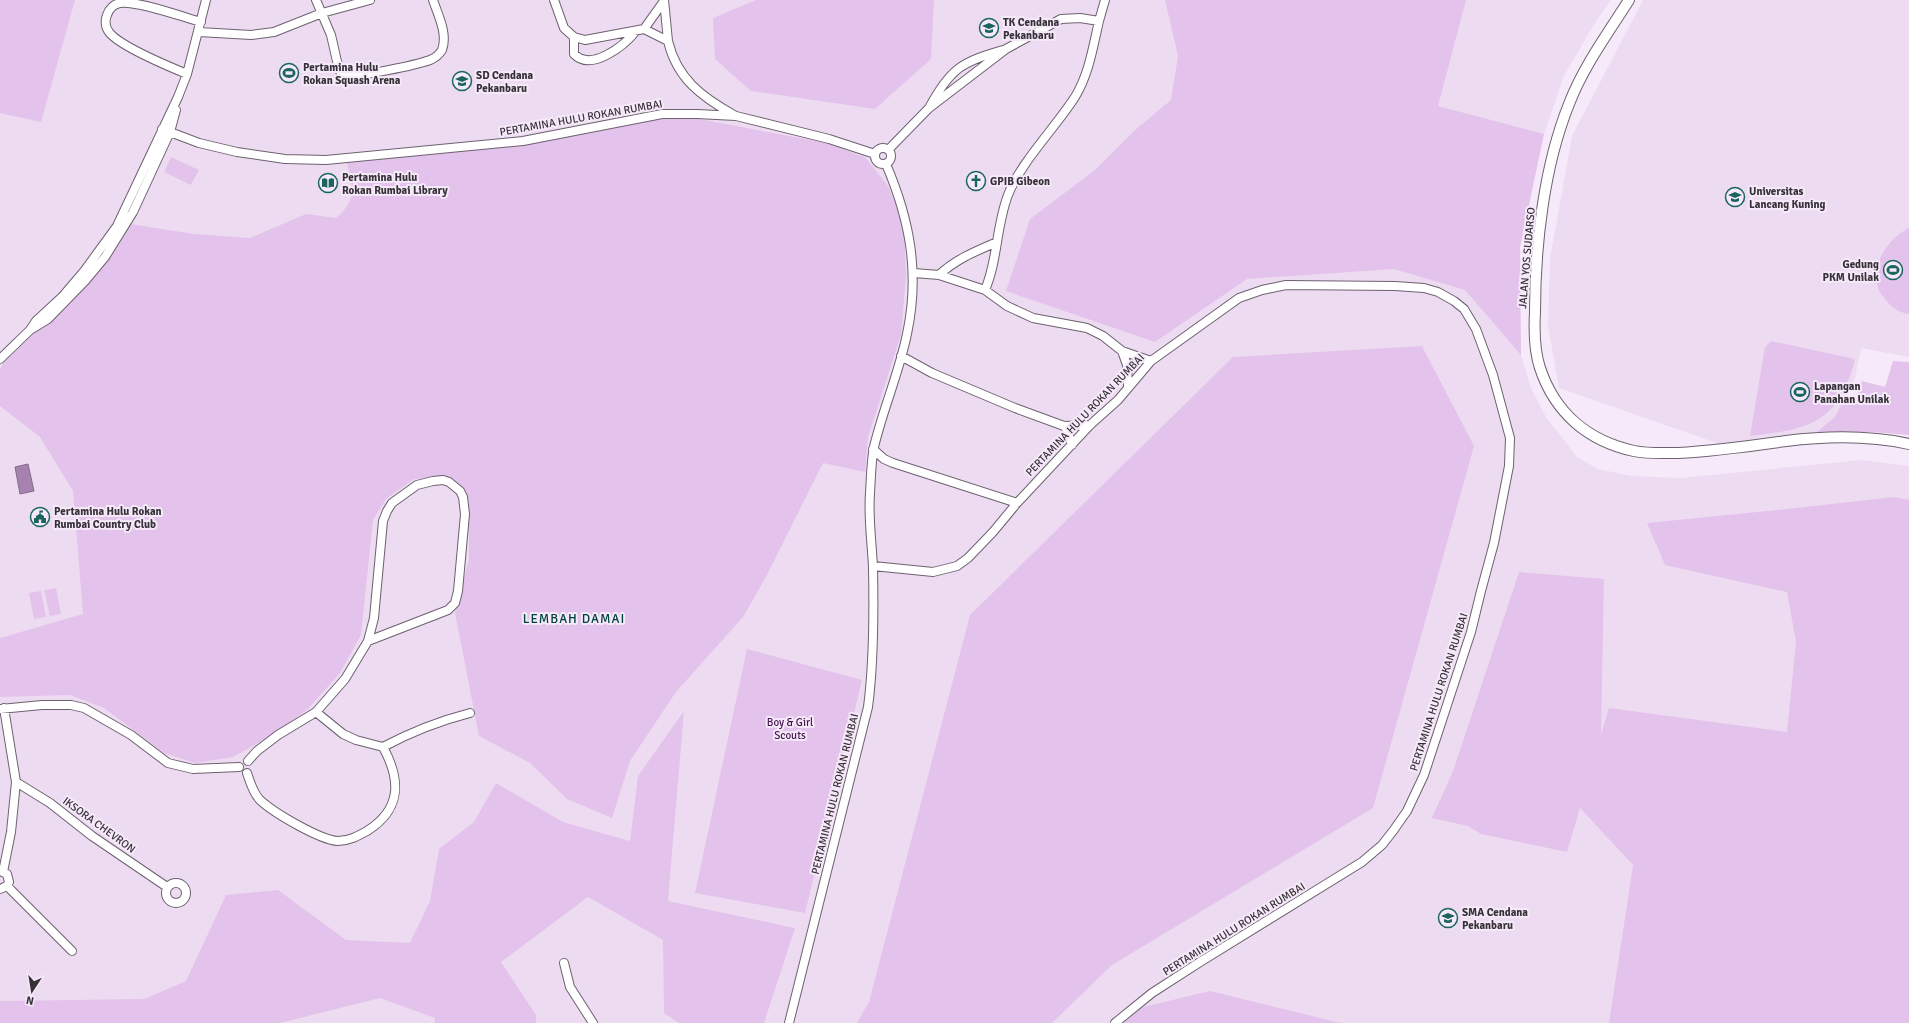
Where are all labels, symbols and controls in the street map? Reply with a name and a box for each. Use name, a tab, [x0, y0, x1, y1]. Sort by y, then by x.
place label: TK Cendana Pekanbaru	[1003, 16, 1060, 42]
school or university icon: TK Cendana Pekanbaru	[978, 17, 1000, 39]
place label: Pertamina Hulu Rokan Squash Arena	[303, 61, 401, 87]
sports icon: Pertamina Hulu Rokan Squash Arena	[278, 62, 300, 84]
place label: SD Cendana Pekanbaru	[476, 69, 534, 95]
school or university icon: SD Cendana Pekanbaru	[451, 70, 473, 92]
street label: PERTAMINA HULU ROKAN RUMBAI	[499, 97, 663, 139]
church icon: GPIB Gibeon	[965, 170, 987, 192]
place label: Pertamina Hulu Rokan Rumbai Library	[342, 171, 448, 197]
library icon: Pertamina Hulu Rokan Rumbai Library	[317, 172, 339, 194]
place label: GPIB Gibeon	[990, 175, 1050, 188]
place label: Universitas Lancang Kuning	[1749, 185, 1826, 211]
school or university icon: Universitas Lancang Kuning	[1724, 186, 1746, 208]
street label: JALAN YOS SUDARSO	[1516, 207, 1538, 309]
place label: Gedung PKM Unilak	[1823, 258, 1879, 284]
sports icon: Gedung PKM Unilak	[1882, 259, 1904, 281]
street label: PERTAMINA HULU ROKAN RUMBAI	[1023, 351, 1147, 479]
place label: Lapangan Panahan Unilak	[1814, 380, 1889, 406]
sports icon: Lapangan Panahan Unilak	[1789, 381, 1811, 403]
place label: Pertamina Hulu Rokan Rumbai Country Club	[54, 505, 162, 531]
public building icon: Pertamina Hulu Rokan Rumbai Country Club	[29, 506, 51, 528]
district label: LEMBAH DAMAI	[523, 611, 625, 627]
street label: PERTAMINA HULU ROKAN RUMBAI	[1407, 611, 1471, 773]
street label: PERTAMINA HULU ROKAN RUMBAI	[809, 712, 861, 876]
park label: Boy & Girl Scouts	[767, 716, 813, 742]
street label: IKSORA CHEVRON	[60, 794, 138, 856]
street label: PERTAMINA HULU ROKAN RUMBAI	[1160, 880, 1308, 978]
place label: SMA Cendana Pekanbaru	[1462, 906, 1528, 932]
school or university icon: SMA Cendana Pekanbaru	[1437, 907, 1459, 929]
north arrow	[12, 971, 52, 1011]
text: N	[25, 993, 35, 1007]

